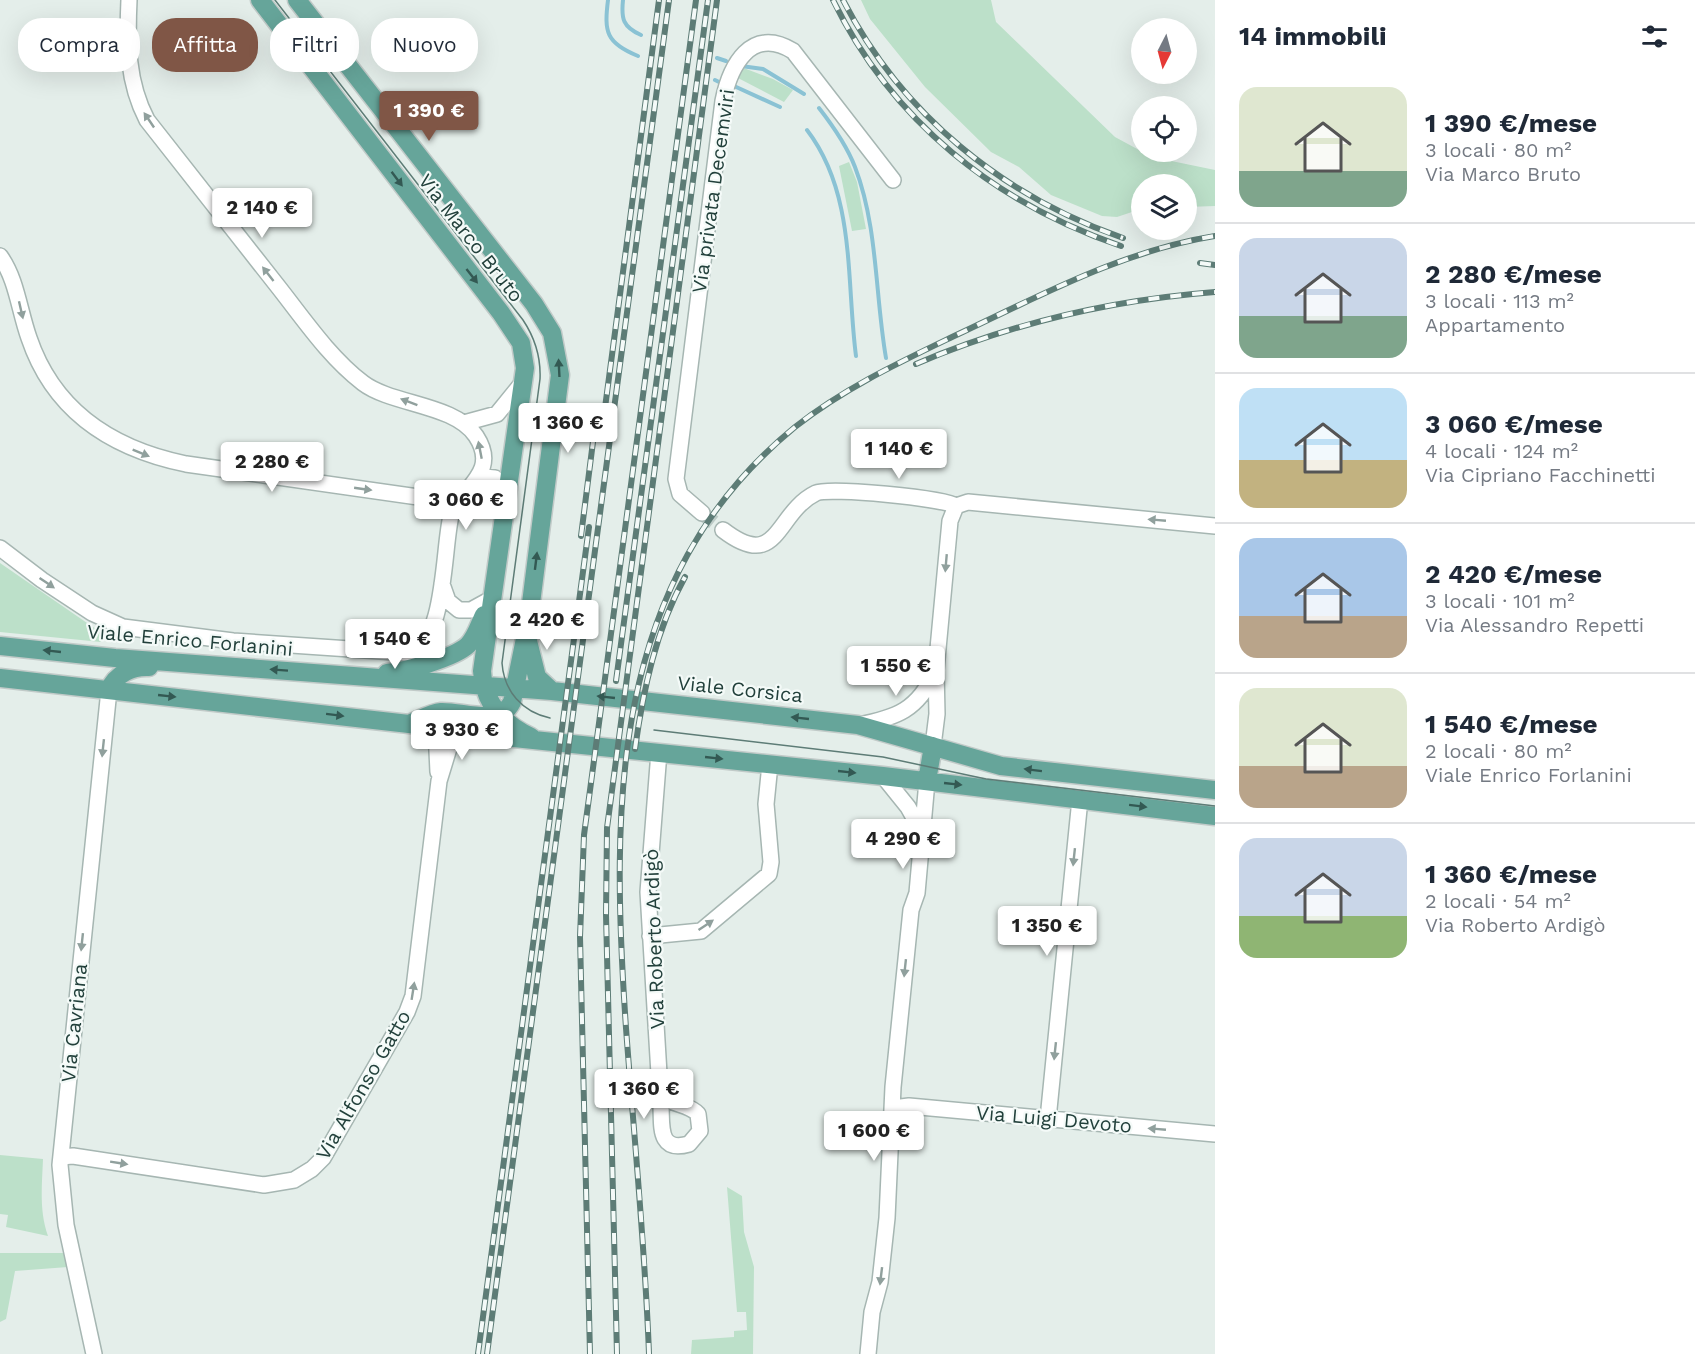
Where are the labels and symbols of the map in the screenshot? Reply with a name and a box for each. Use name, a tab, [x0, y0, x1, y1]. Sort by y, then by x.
north arrow	[1131, 18, 1197, 84]
street label: Via privata Decemviri	[687, 87, 739, 295]
pin: 1 390 €	[374, 91, 484, 142]
one-way arrow	[143, 112, 154, 128]
street label: Via Marco Bruto	[414, 169, 528, 307]
one-way arrow	[391, 171, 403, 186]
pin: 2 140 €	[207, 188, 317, 239]
one-way arrow	[263, 266, 275, 281]
one-way arrow	[465, 268, 477, 283]
one-way arrow	[16, 300, 26, 319]
one-way arrow	[554, 358, 563, 377]
one-way arrow	[400, 396, 418, 406]
pin: 1 360 €	[513, 403, 623, 454]
pin: 1 140 €	[844, 429, 954, 480]
one-way arrow	[475, 440, 484, 459]
pin: 2 280 €	[217, 442, 327, 493]
one-way arrow	[132, 448, 150, 458]
pin: 3 060 €	[411, 480, 521, 531]
one-way arrow	[354, 484, 373, 493]
one-way arrow	[1147, 515, 1166, 525]
one-way arrow	[532, 552, 541, 571]
one-way arrow	[941, 554, 951, 573]
one-way arrow	[38, 577, 54, 589]
pin: 2 420 €	[492, 600, 602, 651]
street label: Viale Enrico Forlanini	[86, 619, 294, 661]
pin: 1 540 €	[340, 619, 450, 670]
pin: 1 550 €	[841, 646, 951, 697]
one-way arrow	[42, 647, 61, 656]
one-way arrow	[270, 665, 289, 675]
street label: Viale Corsica	[676, 670, 804, 708]
one-way arrow	[158, 691, 177, 701]
one-way arrow	[596, 692, 615, 702]
one-way arrow	[325, 710, 344, 720]
pin: 3 930 €	[407, 710, 517, 761]
one-way arrow	[790, 713, 809, 723]
one-way arrow	[98, 738, 108, 757]
one-way arrow	[705, 753, 724, 763]
one-way arrow	[1023, 765, 1042, 775]
one-way arrow	[838, 767, 857, 777]
one-way arrow	[943, 779, 962, 789]
one-way arrow	[1128, 802, 1147, 811]
pin: 4 290 €	[848, 819, 958, 870]
street label: Via Roberto Ardigò	[639, 848, 669, 1030]
one-way arrow	[1069, 848, 1079, 867]
pin: 1 350 €	[992, 906, 1102, 957]
one-way arrow	[698, 919, 714, 931]
one-way arrow	[77, 932, 87, 951]
one-way arrow	[900, 959, 910, 978]
street label: Via Cavriana	[56, 962, 92, 1084]
one-way arrow	[408, 981, 417, 1000]
street label: Via Alfonso Gatto	[310, 1006, 416, 1164]
one-way arrow	[1050, 1042, 1060, 1061]
pin: 1 360 €	[589, 1069, 699, 1120]
street label: Via Luigi Devoto	[975, 1100, 1133, 1138]
pin: 1 600 €	[819, 1111, 929, 1162]
one-way arrow	[1147, 1124, 1166, 1134]
one-way arrow	[109, 1158, 128, 1167]
one-way arrow	[876, 1267, 886, 1286]

